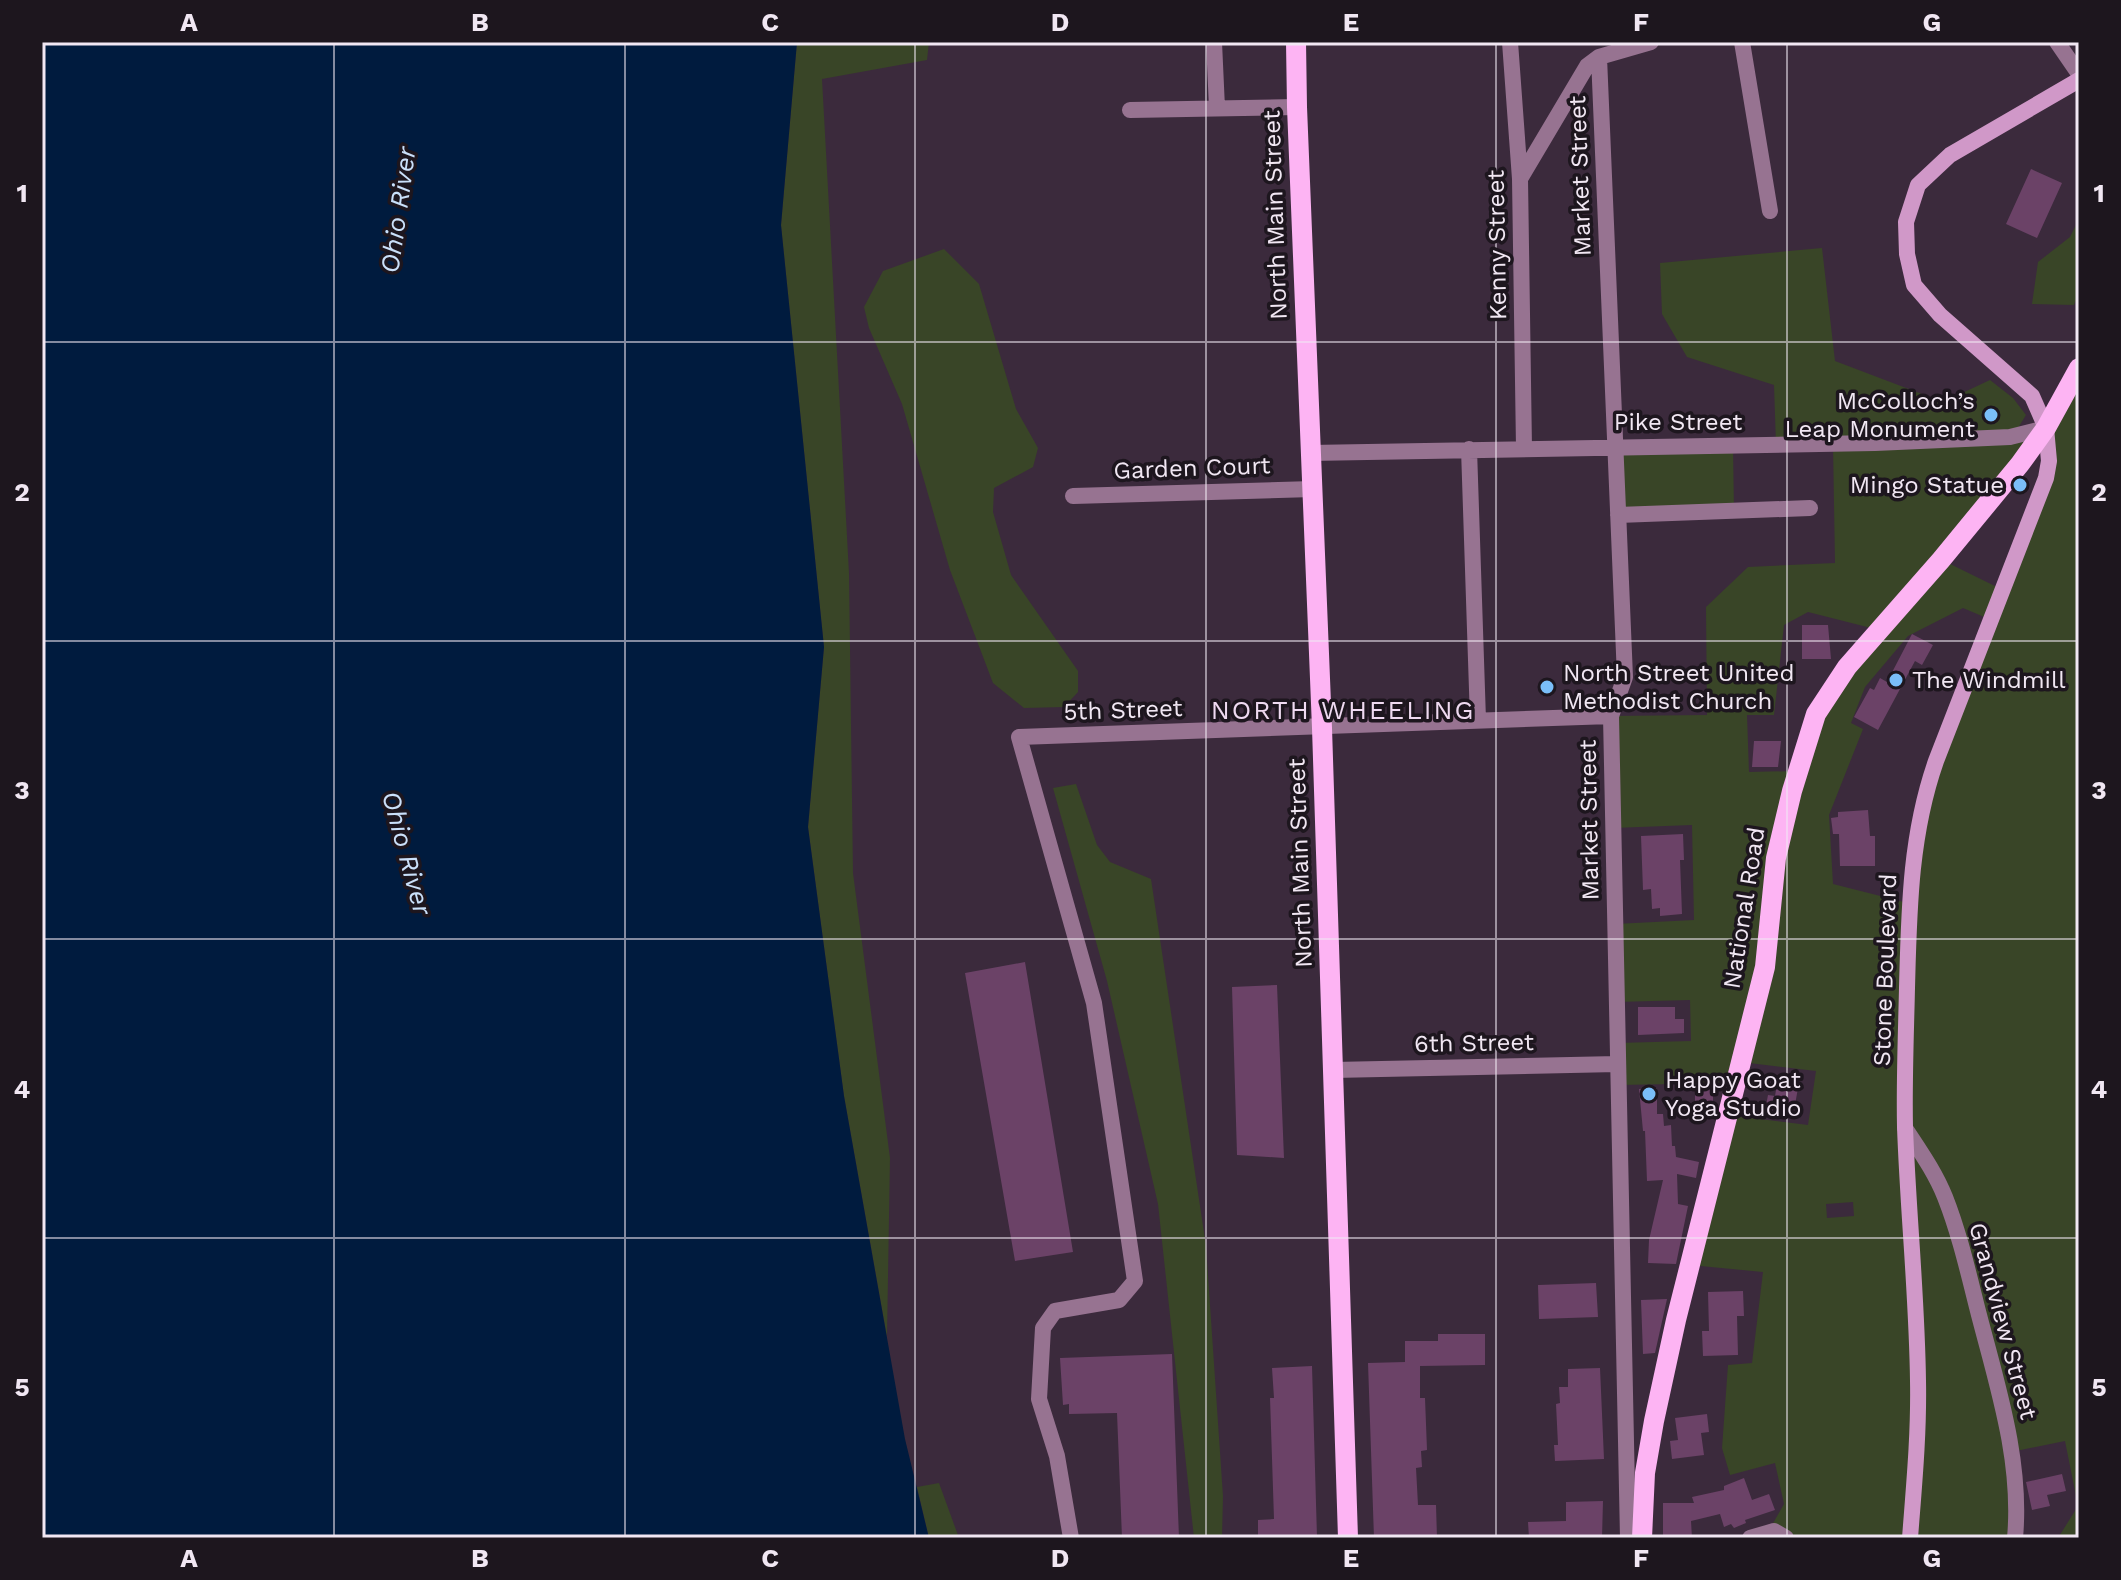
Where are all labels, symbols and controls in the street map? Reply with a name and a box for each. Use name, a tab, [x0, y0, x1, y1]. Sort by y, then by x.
text: A	[180, 7, 198, 37]
text: B	[471, 7, 489, 37]
text: C	[761, 7, 779, 37]
text: D	[1051, 7, 1069, 37]
text: E	[1343, 7, 1359, 37]
text: F	[1633, 7, 1649, 37]
text: G	[1923, 7, 1941, 37]
street label: Market Street	[1563, 95, 1597, 257]
street label: North Main Street	[1257, 110, 1293, 320]
water label: Ohio River	[374, 144, 422, 275]
street label: Kenny Street	[1482, 170, 1512, 320]
text: 1	[16, 178, 28, 208]
text: 1	[2093, 178, 2105, 208]
place label: McColloch’s Leap Monument	[1785, 387, 1975, 443]
marker: McColloch’s Leap Monument	[1982, 406, 2000, 424]
street label: Pike Street	[1614, 408, 1742, 436]
street label: Garden Court	[1113, 451, 1271, 485]
place label: Mingo Statue	[1850, 471, 2004, 499]
marker: Mingo Statue	[2011, 476, 2029, 494]
text: 2	[14, 477, 30, 507]
text: 2	[2091, 477, 2107, 507]
place label: North Street United Methodist Church	[1563, 659, 1794, 715]
place label: The Windmill	[1912, 666, 2066, 694]
marker: The Windmill	[1887, 671, 1905, 689]
marker: North Street United Methodist Church	[1538, 678, 1556, 696]
street label: 5th Street	[1063, 694, 1183, 726]
district label: NORTH WHEELING	[1211, 695, 1475, 725]
street label: Market Street	[1574, 739, 1604, 901]
street label: North Main Street	[1282, 758, 1318, 968]
text: 3	[14, 775, 30, 805]
text: 3	[2091, 775, 2107, 805]
water label: Ohio River	[376, 788, 438, 919]
street label: National Road	[1717, 825, 1771, 991]
street label: Stone Boulevard	[1868, 873, 1902, 1067]
street label: 6th Street	[1414, 1028, 1534, 1058]
place label: Happy Goat Yoga Studio	[1665, 1066, 1801, 1122]
text: 4	[14, 1074, 31, 1104]
text: 4	[2091, 1074, 2108, 1104]
marker: Happy Goat Yoga Studio	[1640, 1085, 1658, 1103]
street label: Grandview Street	[1963, 1219, 2043, 1423]
text: 5	[14, 1372, 30, 1402]
text: 5	[2091, 1372, 2107, 1402]
text: A	[180, 1543, 198, 1573]
text: B	[471, 1543, 489, 1573]
text: C	[761, 1543, 779, 1573]
text: D	[1051, 1543, 1069, 1573]
text: E	[1343, 1543, 1359, 1573]
text: F	[1633, 1543, 1649, 1573]
text: G	[1923, 1543, 1941, 1573]

